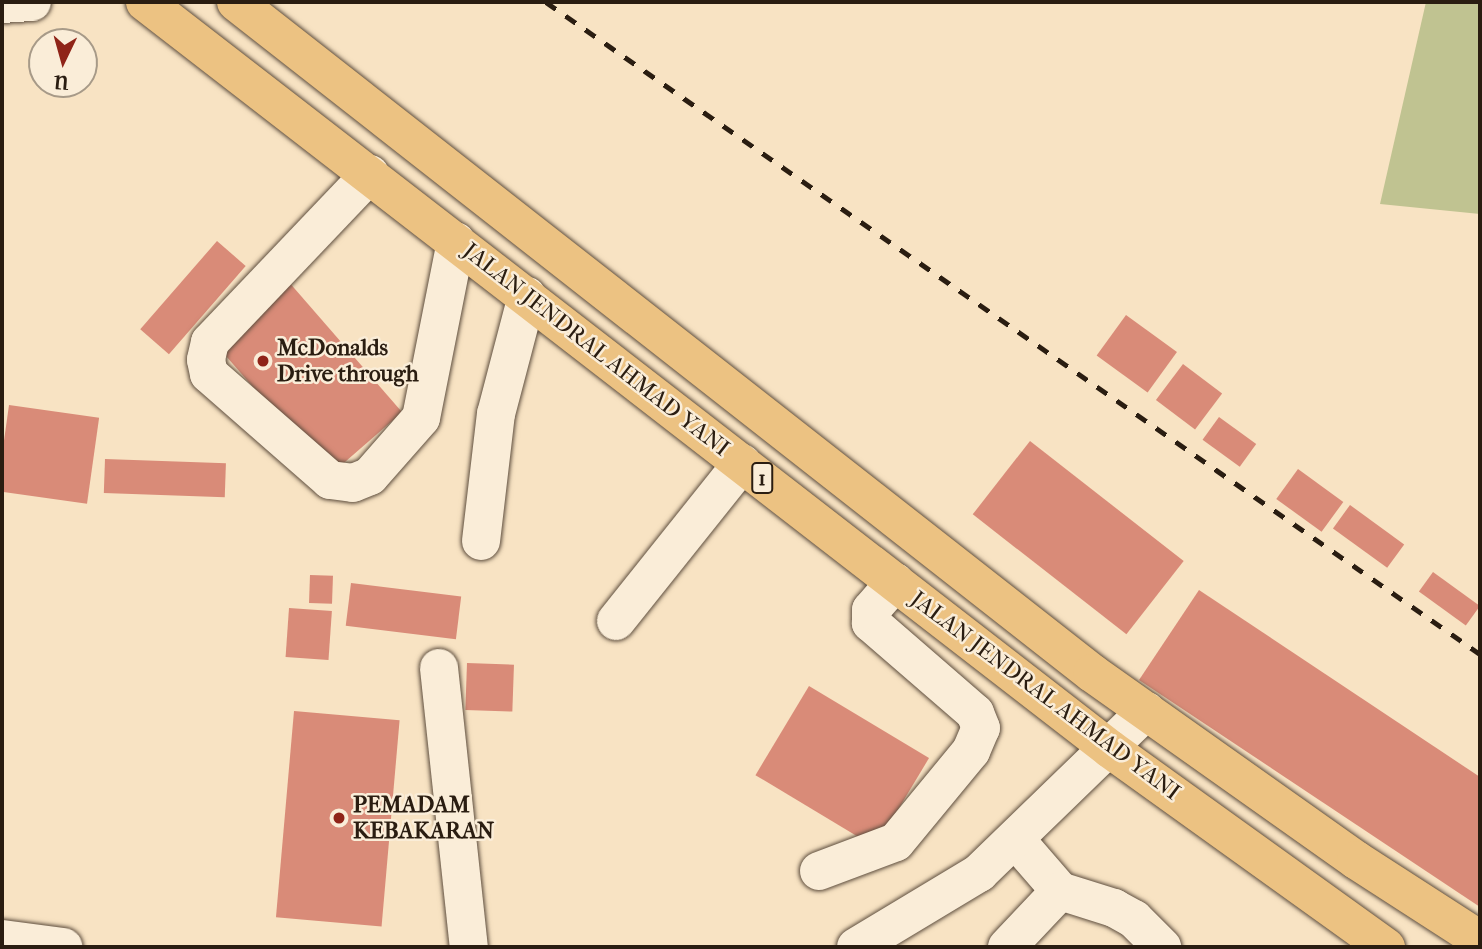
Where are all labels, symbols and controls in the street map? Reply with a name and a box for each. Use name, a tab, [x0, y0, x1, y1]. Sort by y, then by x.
north arrow	[28, 28, 98, 98]
text: U	[53, 70, 70, 94]
street label: JALAN JENDRAL AHMAD YANI	[457, 237, 735, 463]
place label: McDonalds Drive through	[277, 334, 419, 388]
marker: McDonalds Drive through	[255, 353, 271, 369]
road number: 1	[750, 461, 774, 496]
street label: JALAN JENDRAL AHMAD YANI	[905, 585, 1185, 807]
place label: PEMADAM KEBAKARAN	[353, 791, 494, 845]
marker: PEMADAM KEBAKARAN	[331, 810, 347, 826]

